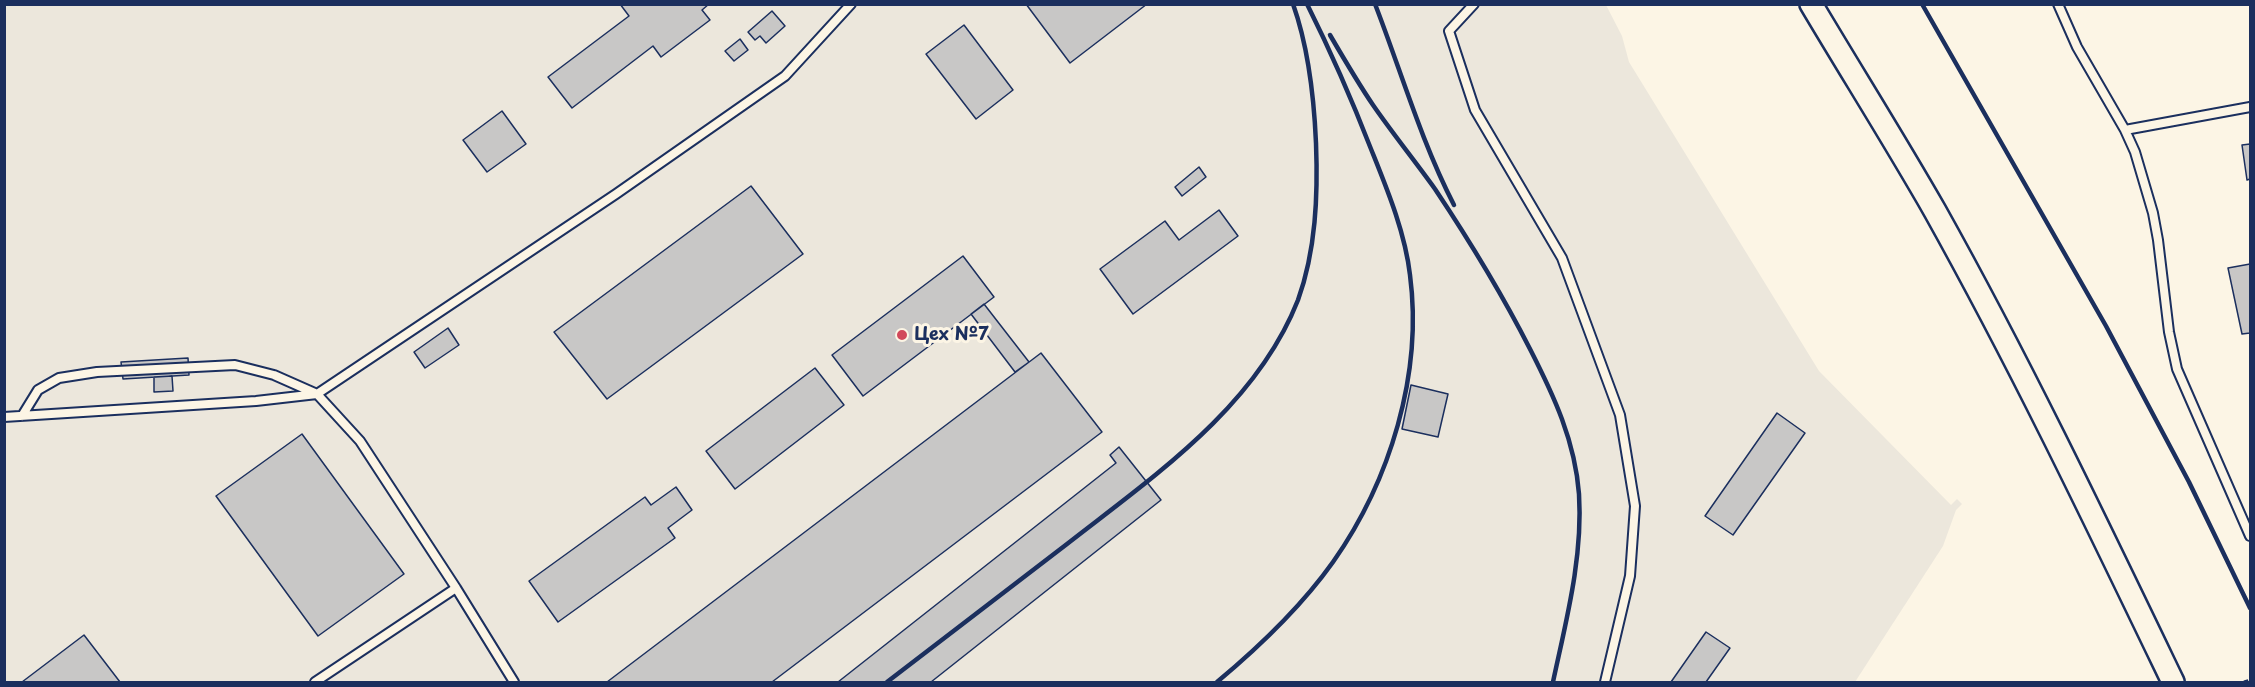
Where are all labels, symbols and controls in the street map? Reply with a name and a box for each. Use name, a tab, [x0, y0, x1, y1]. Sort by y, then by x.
place label: Цех №7	[914, 324, 989, 346]
marker: Цех №7	[895, 328, 909, 342]

